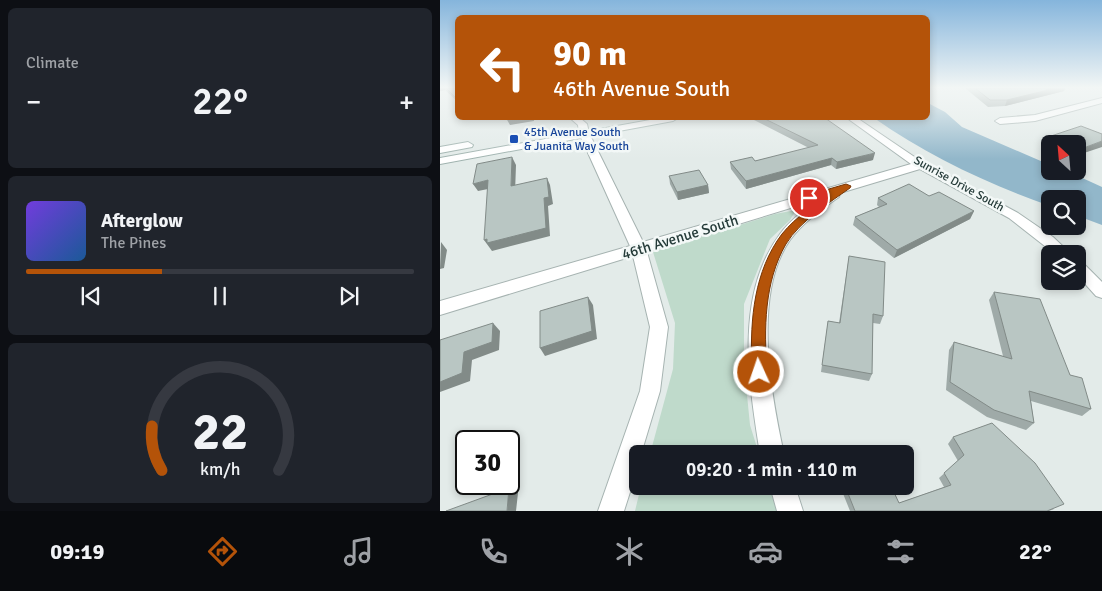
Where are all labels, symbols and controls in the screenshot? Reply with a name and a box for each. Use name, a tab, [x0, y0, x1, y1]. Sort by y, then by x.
text: 90 m	[553, 32, 627, 75]
icon: left	[470, 35, 535, 100]
text: Climate	[26, 53, 79, 73]
text: 46th Avenue South	[553, 75, 730, 102]
text: 22°	[192, 78, 248, 125]
text: −	[26, 85, 41, 119]
text: +	[399, 85, 414, 119]
place label: 45th Avenue South & Juanita Way South	[524, 125, 629, 154]
marker: 45th Avenue South & Juanita Way South	[508, 133, 520, 145]
north arrow	[1041, 135, 1086, 180]
map controls	[1041, 135, 1086, 290]
street label: Sunrise Drive South	[911, 153, 1007, 215]
pin	[788, 177, 830, 219]
icon: arrive	[795, 184, 823, 212]
button: search	[1041, 190, 1086, 235]
text: Afterglow	[101, 209, 183, 233]
street label: 46th Avenue South	[620, 211, 740, 263]
text: The Pines	[101, 233, 166, 253]
button: layers	[1041, 245, 1086, 290]
icon: previous	[77, 282, 105, 310]
icon: pause	[206, 282, 234, 310]
icon: next	[335, 282, 363, 310]
position arrow	[732, 345, 784, 397]
text: 22	[192, 400, 248, 464]
speed limit sign: 30	[455, 430, 520, 495]
text: km/h	[200, 458, 240, 480]
text: 09:20 · 1 min · 110 m	[686, 458, 857, 482]
icon: directions	[205, 534, 240, 569]
icon: music	[341, 534, 376, 569]
icon: phone	[476, 534, 511, 569]
icon: climate	[612, 534, 647, 569]
icon: car	[748, 534, 783, 569]
icon: filters	[883, 534, 918, 569]
text: 09:19	[50, 538, 104, 565]
text: 22°	[1019, 538, 1052, 565]

